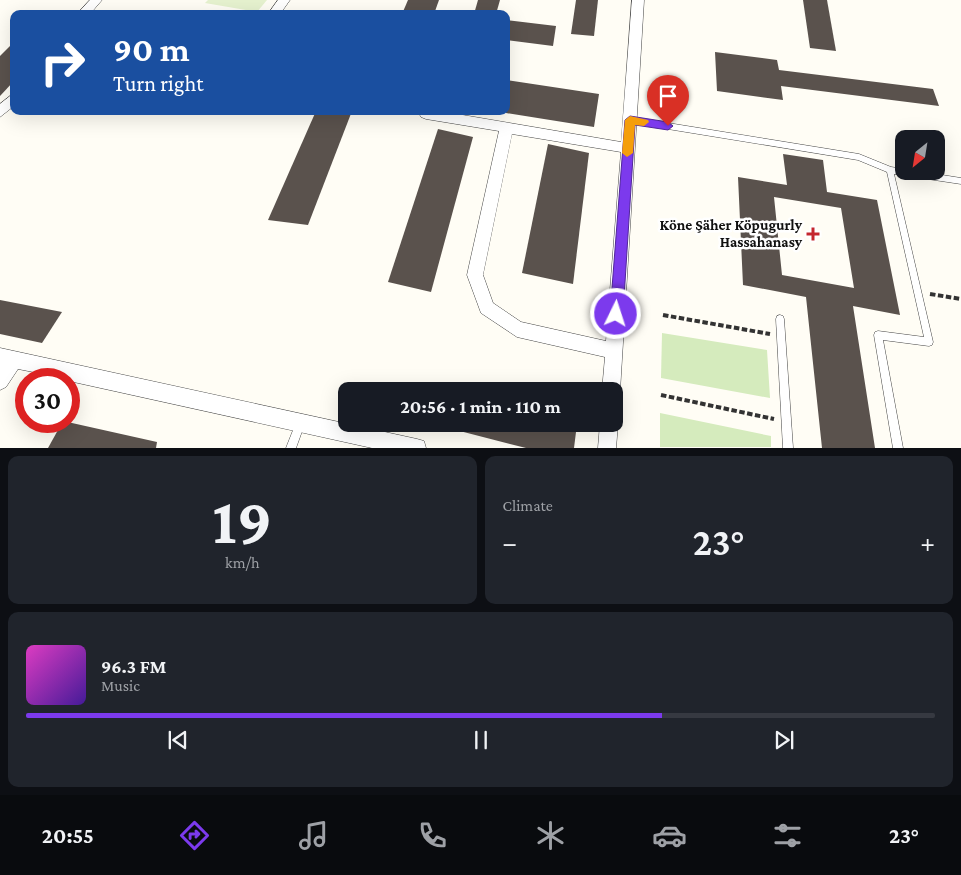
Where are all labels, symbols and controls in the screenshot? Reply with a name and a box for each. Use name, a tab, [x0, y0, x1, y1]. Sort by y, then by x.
icon: right	[30, 30, 95, 95]
text: 90 m	[113, 30, 190, 69]
text: Turn right	[113, 71, 204, 96]
pin	[647, 75, 689, 126]
icon: arrive	[654, 82, 682, 110]
north arrow	[895, 130, 945, 180]
map controls	[895, 130, 945, 180]
place label: Köne Şäher Köpugurly Hassahanasy	[660, 217, 803, 250]
marker: Köne Şäher Köpugurly Hassahanasy	[806, 227, 820, 241]
position arrow	[589, 287, 641, 339]
speed limit sign: 30	[15, 368, 80, 433]
text: 20:56 · 1 min · 110 m	[400, 396, 561, 417]
text: 19	[212, 485, 272, 557]
text: Climate	[503, 497, 553, 514]
text: 23°	[693, 521, 745, 563]
text: −	[503, 527, 517, 558]
text: +	[920, 527, 935, 558]
text: km/h	[225, 554, 260, 571]
text: 96.3 FM	[101, 656, 166, 677]
text: Music	[101, 677, 140, 694]
icon: previous	[164, 726, 192, 754]
icon: pause	[467, 726, 495, 754]
icon: next	[770, 726, 798, 754]
icon: directions	[177, 818, 212, 853]
icon: music	[296, 818, 331, 853]
icon: phone	[415, 818, 450, 853]
icon: climate	[533, 818, 568, 853]
icon: car	[652, 818, 687, 853]
icon: filters	[770, 818, 805, 853]
text: 20:55	[42, 823, 94, 848]
text: 23°	[889, 823, 919, 848]

